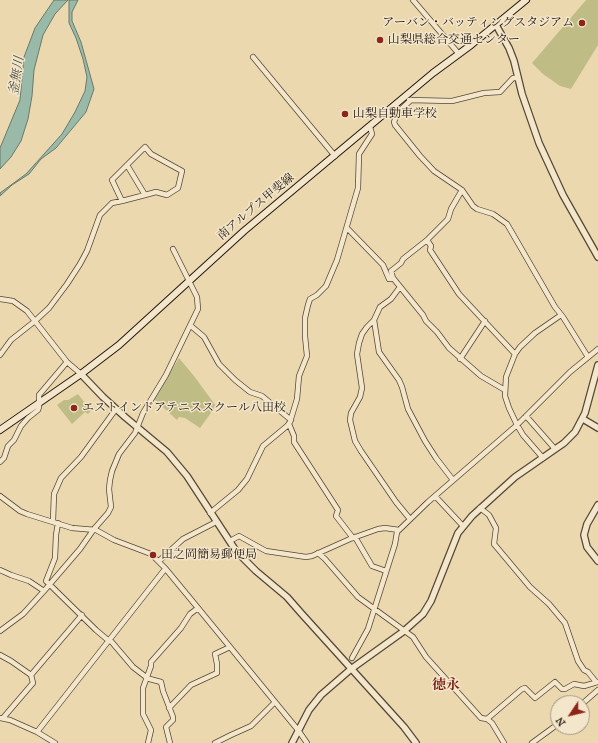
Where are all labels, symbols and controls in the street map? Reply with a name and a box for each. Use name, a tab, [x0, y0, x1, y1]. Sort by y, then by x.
place label: アーバン・バッティングスタジアム	[382, 16, 574, 30]
marker: アーバン・バッティングスタジアム	[577, 18, 587, 28]
place label: 山梨県総合交通センター	[388, 33, 520, 47]
marker: 山梨県総合交通センター	[375, 35, 385, 45]
water label: 釜無川	[6, 56, 28, 96]
place label: 山梨自動車学校	[353, 107, 437, 121]
marker: 山梨自動車学校	[340, 109, 350, 119]
street label: 南アルプス甲斐線	[215, 171, 297, 243]
place label: エストインドアテニススクール八田校	[82, 401, 286, 415]
marker: エストインドアテニススクール八田校	[69, 403, 79, 413]
place label: 田之岡簡易郵便局	[161, 548, 257, 562]
marker: 田之岡簡易郵便局	[148, 550, 158, 560]
district label: 徳永	[432, 678, 460, 694]
north arrow	[550, 695, 590, 735]
text: N	[553, 714, 568, 729]

